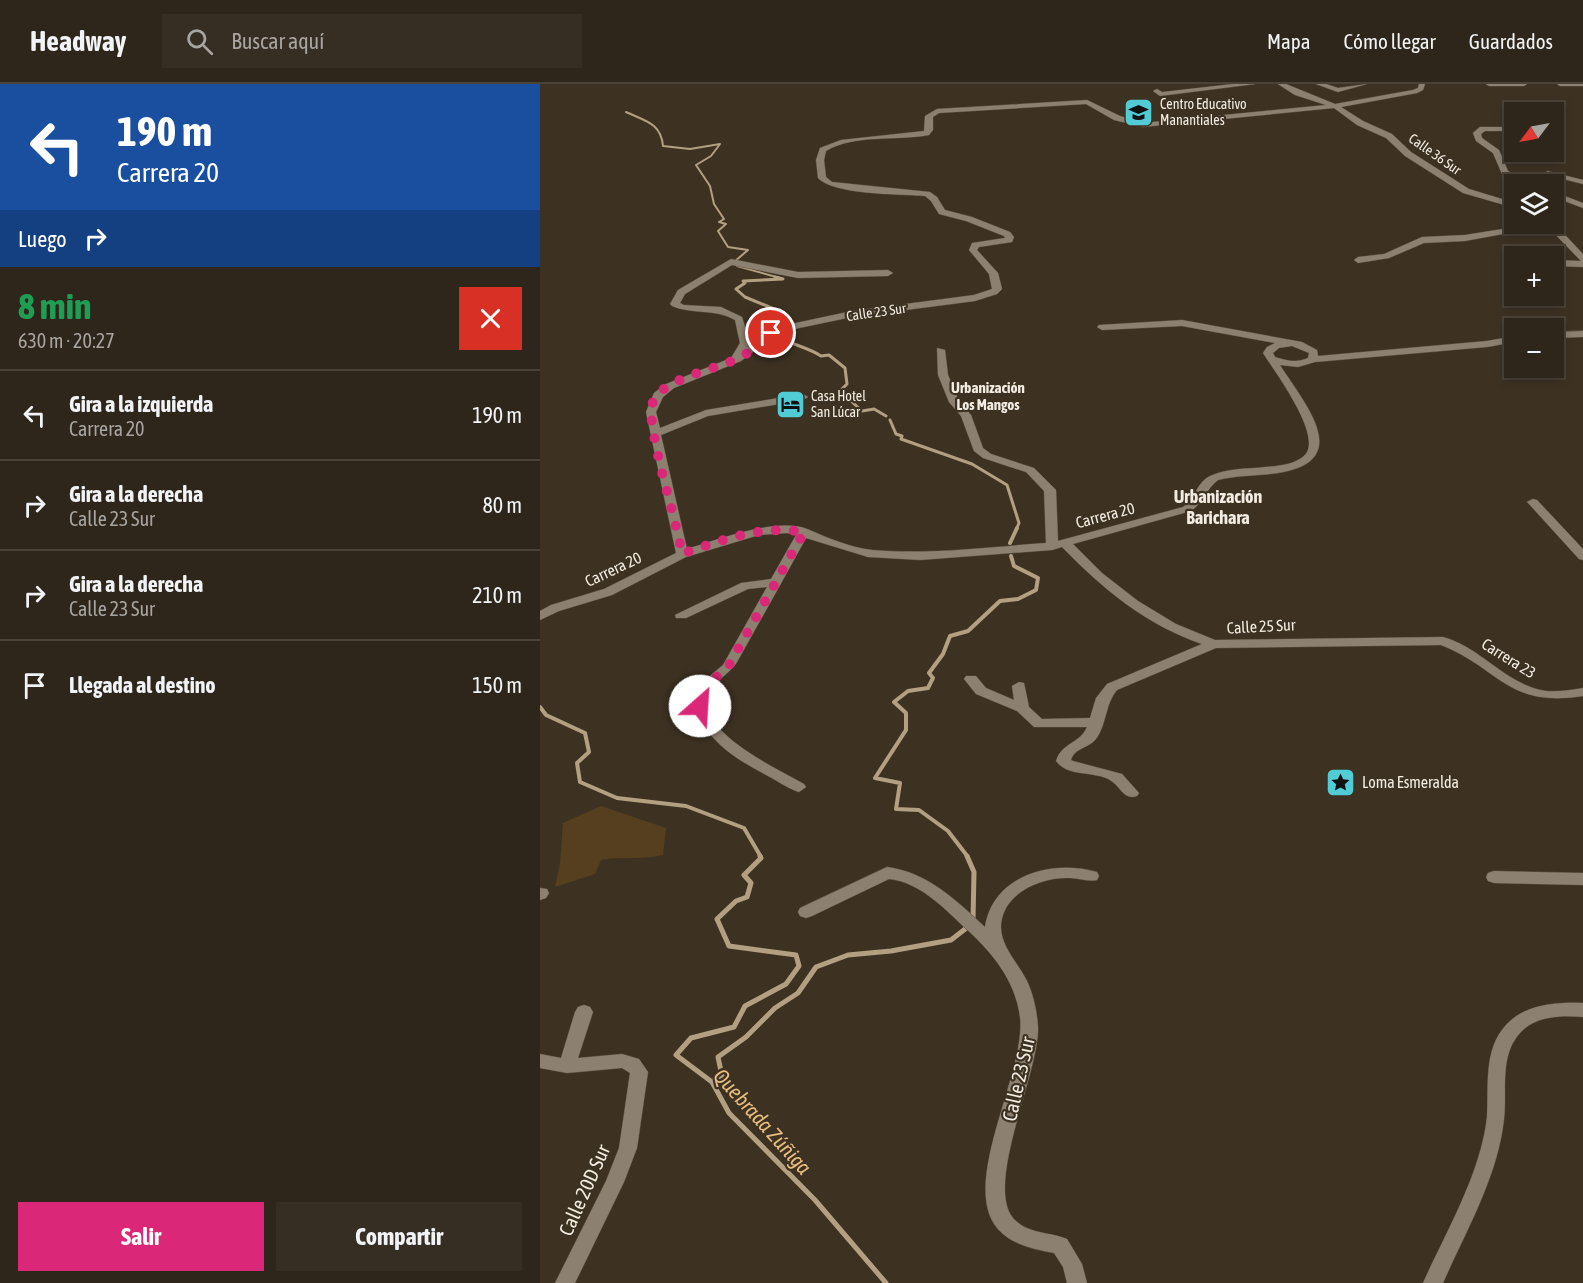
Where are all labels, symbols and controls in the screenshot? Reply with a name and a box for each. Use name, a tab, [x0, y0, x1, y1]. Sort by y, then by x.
search box	[162, 14, 582, 68]
text: Headway	[30, 25, 126, 57]
icon: search	[183, 25, 216, 58]
text: Buscar aquí	[231, 28, 324, 54]
text: Mapa	[1267, 29, 1311, 53]
text: Cómo llegar	[1344, 29, 1436, 53]
text: Guardados	[1469, 29, 1553, 53]
school or university icon: Centro Educativo Manantiales	[1123, 96, 1155, 128]
place label: Centro Educativo Manantiales	[1160, 96, 1247, 128]
north arrow	[1504, 102, 1564, 162]
map controls	[1504, 102, 1564, 378]
text: 190 m	[117, 107, 212, 155]
icon: left	[18, 108, 96, 186]
street label: Calle 36 Sur	[1406, 130, 1465, 178]
text: Carrera 20	[117, 157, 219, 188]
button: layers	[1504, 174, 1564, 234]
icon: right	[79, 222, 112, 255]
text: Luego	[18, 226, 67, 252]
button: +	[1504, 246, 1564, 306]
text: 8 min	[18, 285, 92, 327]
button: close	[459, 287, 522, 350]
street label: Calle 23 Sur	[845, 300, 908, 324]
pin	[745, 307, 796, 358]
icon: arrive	[754, 316, 787, 349]
button: −	[1504, 318, 1564, 378]
text: 630 m · 20:27	[18, 329, 115, 352]
district label: Urbanización Los Mangos	[951, 379, 1025, 413]
hotel icon: Casa Hotel San Lúcar	[774, 388, 806, 420]
place label: Casa Hotel San Lúcar	[811, 388, 866, 420]
text: Gira a la izquierda	[69, 391, 213, 417]
icon: left	[18, 399, 51, 432]
text: 190 m	[472, 402, 522, 428]
text: Carrera 20	[69, 417, 145, 440]
text: Gira a la derecha	[69, 481, 203, 507]
district label: Urbanización Barichara	[1174, 486, 1263, 528]
icon: right	[18, 489, 51, 522]
text: 80 m	[482, 492, 522, 518]
street label: Carrera 20	[1073, 498, 1137, 532]
text: Calle 23 Sur	[69, 507, 155, 530]
street label: Carrera 20	[582, 548, 644, 590]
text: Gira a la derecha	[69, 571, 203, 597]
icon: right	[18, 579, 51, 612]
text: 210 m	[472, 582, 522, 608]
text: Calle 23 Sur	[69, 597, 155, 620]
street label: Calle 25 Sur	[1226, 615, 1296, 637]
street label: Carrera 23	[1479, 634, 1539, 682]
icon: arrive	[18, 669, 51, 702]
text: Llegada al destino	[69, 672, 216, 698]
text: 150 m	[472, 672, 522, 698]
position arrow	[668, 674, 732, 738]
place icon: Loma Esmeralda	[1325, 766, 1357, 798]
place label: Loma Esmeralda	[1362, 773, 1459, 791]
street label: Calle 23 Sur	[997, 1033, 1039, 1124]
water label: Quebrada Zúñiga	[709, 1063, 817, 1179]
street label: Calle 20D Sur	[554, 1140, 615, 1239]
button: Salir	[18, 1202, 264, 1271]
button: Compartir	[276, 1202, 522, 1271]

